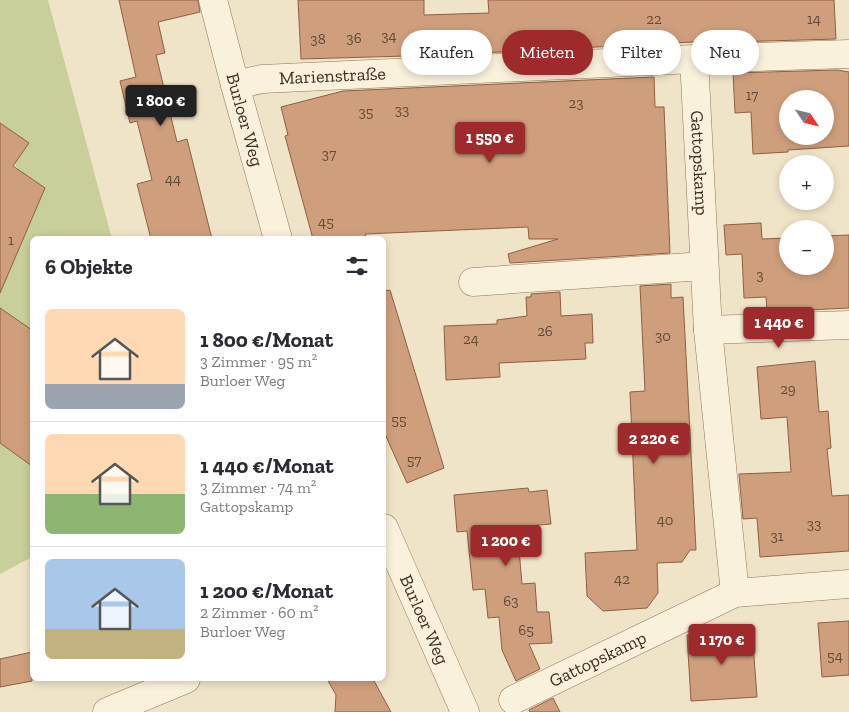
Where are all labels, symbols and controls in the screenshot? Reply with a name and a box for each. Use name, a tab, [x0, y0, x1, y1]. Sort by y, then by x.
house number: 22	[646, 10, 662, 28]
house number: 14	[807, 10, 821, 28]
house number: 34	[381, 27, 397, 45]
house number: 36	[346, 29, 362, 47]
house number: 38	[310, 30, 326, 48]
chip: Kaufen	[401, 30, 492, 75]
chip: Mieten	[502, 30, 593, 75]
chip: Filter	[603, 30, 681, 75]
chip: Neu	[691, 30, 759, 75]
street label: Marienstraße	[278, 62, 386, 89]
street label: Burloer Weg	[221, 71, 268, 169]
pin: 1 800 €	[115, 84, 207, 127]
house number: 17	[746, 86, 758, 104]
north arrow	[779, 90, 834, 145]
map controls	[779, 90, 834, 275]
text: 1 800 €	[137, 91, 185, 110]
house number: 23	[568, 94, 584, 112]
house number: 33	[395, 101, 409, 119]
house number: 35	[358, 103, 374, 121]
street label: Gattopskamp	[686, 110, 713, 216]
pin: 1 550 €	[444, 121, 536, 164]
text: 1 550 €	[466, 128, 514, 147]
house number: 37	[322, 145, 336, 163]
button: +	[779, 155, 834, 210]
house number: 44	[165, 170, 181, 188]
house number: 45	[318, 213, 334, 231]
button: −	[779, 220, 834, 275]
house number: 1	[8, 231, 14, 249]
icon: filters	[343, 252, 371, 280]
text: 6 Objekte	[45, 254, 133, 279]
house number: 3	[756, 266, 764, 284]
pin: 1 440 €	[733, 306, 825, 349]
text: 1 440 €	[754, 313, 804, 332]
house number: 26	[537, 322, 553, 340]
text: 1 800 €/Monat	[200, 327, 333, 352]
house number: 30	[655, 327, 671, 345]
icon: home	[85, 329, 145, 389]
house number: 24	[463, 330, 479, 348]
text: 3 Zimmer · 95 m²	[200, 352, 317, 371]
text: Burloer Weg	[200, 371, 285, 390]
house number: 29	[780, 380, 796, 398]
house number: 55	[391, 411, 407, 429]
pin: 2 220 €	[608, 422, 700, 465]
text: 2 220 €	[629, 429, 679, 448]
house number: 57	[407, 451, 421, 469]
text: 1 440 €/Monat	[200, 453, 334, 478]
icon: home	[85, 454, 145, 514]
text: 3 Zimmer · 74 m²	[200, 478, 316, 497]
text: Gattopskamp	[200, 497, 293, 516]
house number: 40	[657, 511, 673, 529]
house number: 33	[807, 515, 821, 533]
pin: 1 200 €	[460, 524, 552, 567]
house number: 31	[770, 527, 784, 545]
text: 1 200 €	[482, 531, 530, 550]
house number: 42	[614, 570, 630, 588]
street label: Burloer Weg	[395, 571, 454, 668]
text: 1 200 €/Monat	[200, 578, 333, 603]
icon: home	[85, 579, 145, 639]
house number: 63	[503, 592, 519, 610]
text: 2 Zimmer · 60 m²	[200, 603, 319, 622]
house number: 65	[518, 621, 534, 639]
text: Burloer Weg	[200, 622, 285, 641]
pin: 1 170 €	[676, 624, 768, 666]
street label: Gattopskamp	[546, 626, 650, 692]
text: 1 170 €	[699, 630, 745, 649]
house number: 54	[827, 647, 843, 665]

